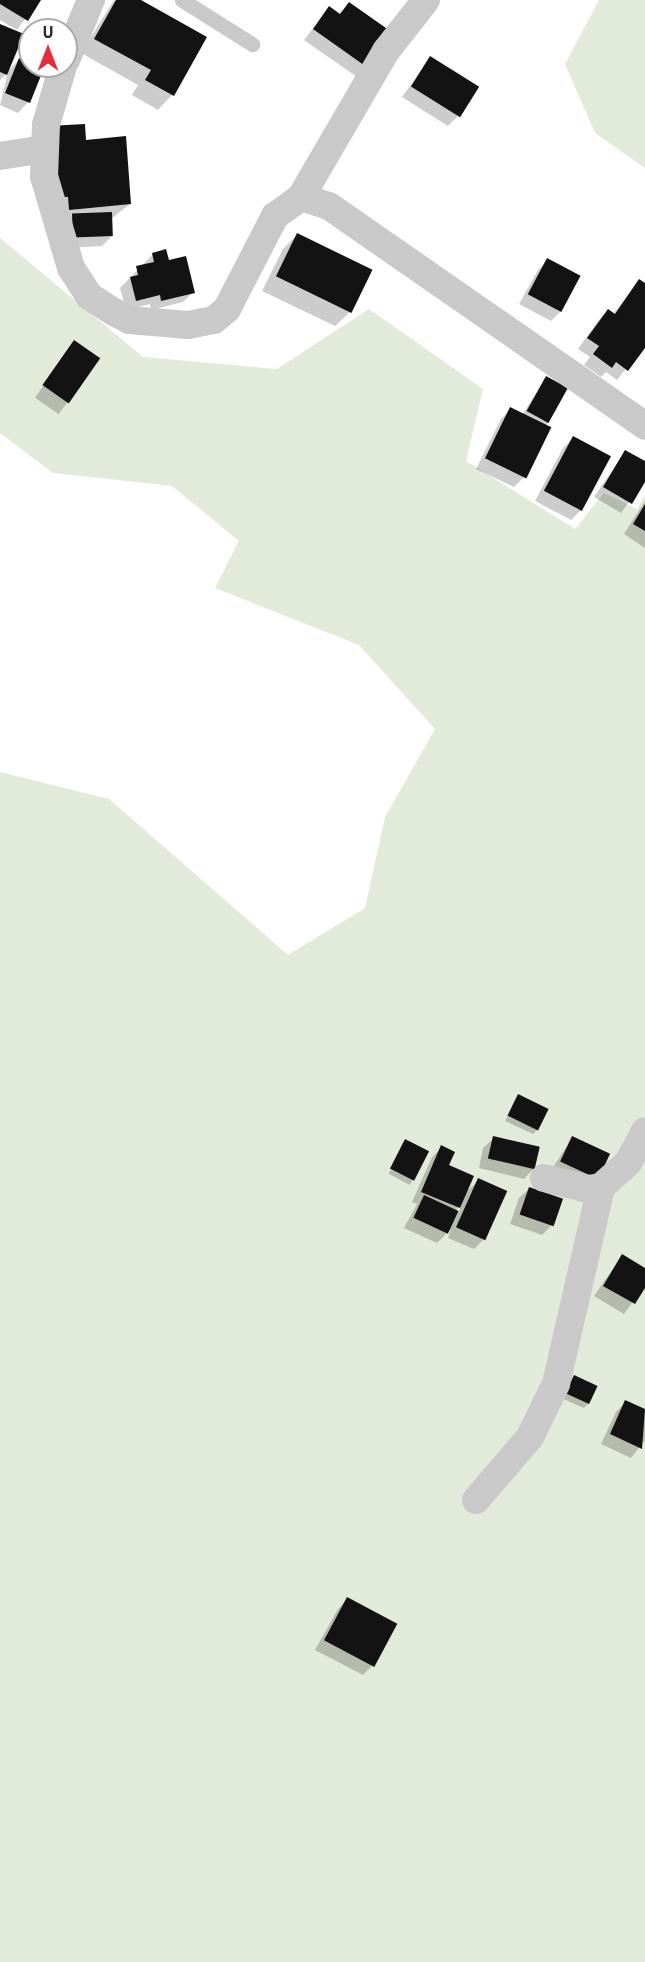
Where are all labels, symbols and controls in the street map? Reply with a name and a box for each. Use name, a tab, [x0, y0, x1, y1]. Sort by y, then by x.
north arrow	[18, 18, 78, 78]
text: U	[42, 22, 54, 42]

